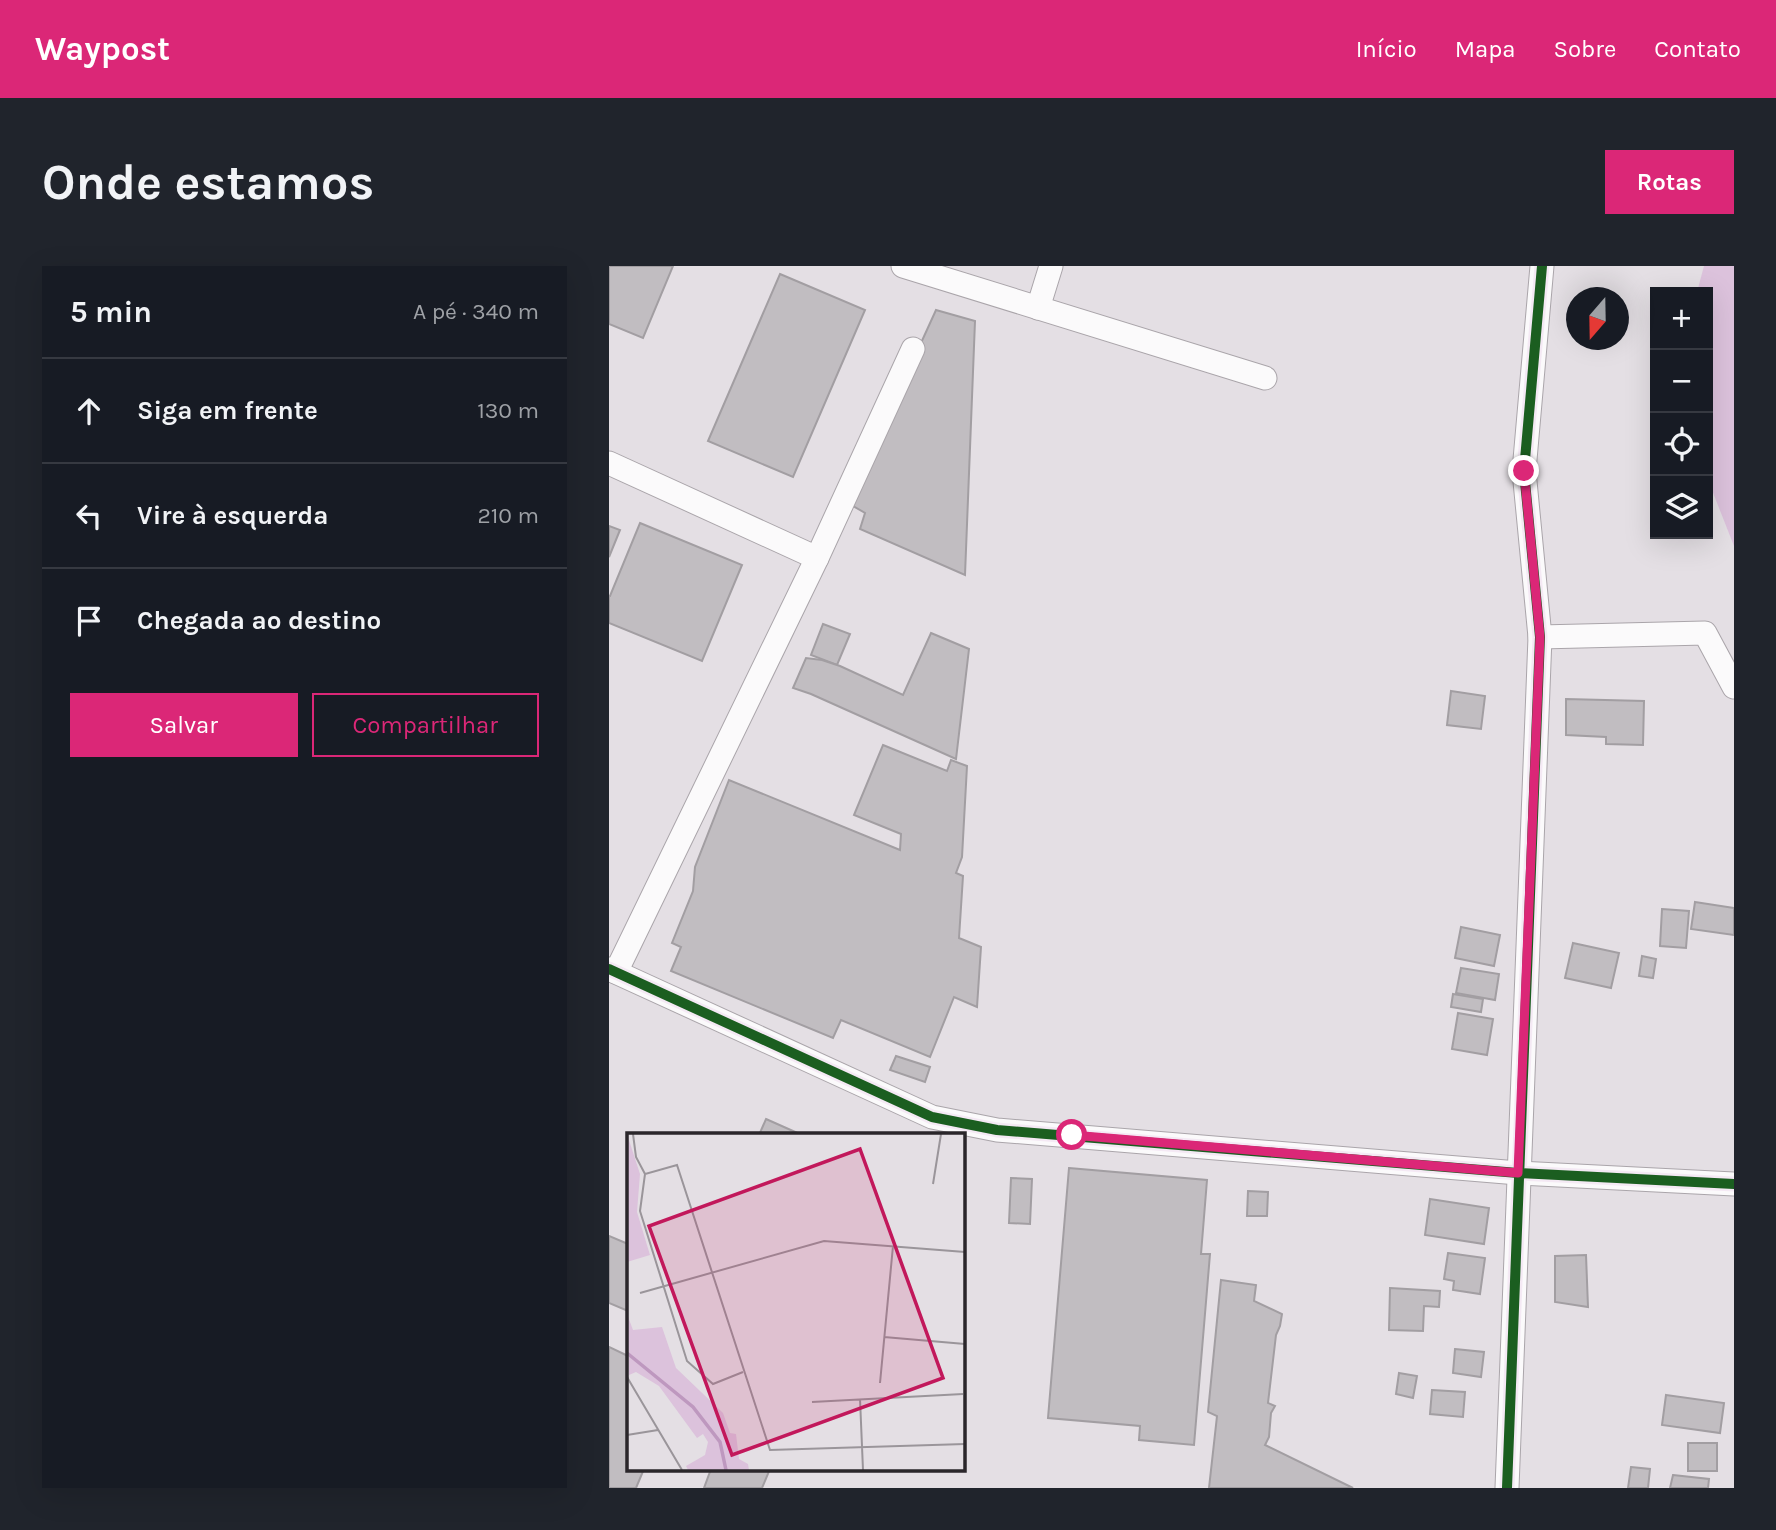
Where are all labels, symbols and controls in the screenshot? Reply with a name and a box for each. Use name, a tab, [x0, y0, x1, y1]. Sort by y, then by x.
text: Waypost	[35, 30, 170, 68]
text: Início	[1356, 35, 1417, 63]
text: Mapa	[1455, 35, 1515, 63]
text: Sobre	[1553, 35, 1616, 63]
text: Contato	[1654, 35, 1741, 63]
button: Rotas	[1605, 150, 1734, 214]
text: Onde estamos	[42, 154, 374, 211]
north arrow	[1566, 287, 1629, 350]
map controls	[1650, 287, 1713, 539]
button: +	[1650, 287, 1713, 350]
text: 5 min	[70, 294, 152, 330]
text: A pé · 340 m	[413, 298, 539, 325]
button: −	[1650, 350, 1713, 413]
icon: ahead	[70, 392, 108, 430]
text: Siga em frente	[137, 395, 318, 426]
text: 130 m	[477, 397, 539, 424]
button: locate	[1650, 413, 1713, 476]
route end	[1508, 455, 1539, 486]
button: layers	[1650, 476, 1713, 539]
icon: left	[70, 497, 108, 535]
text: Vire à esquerda	[137, 500, 328, 531]
text: 210 m	[477, 502, 539, 529]
icon: arrive	[70, 602, 108, 640]
text: Chegada ao destino	[137, 605, 381, 636]
button: Salvar	[70, 693, 298, 757]
button: Compartilhar	[312, 693, 539, 757]
route start	[1056, 1119, 1087, 1150]
inset map	[627, 1133, 964, 1470]

